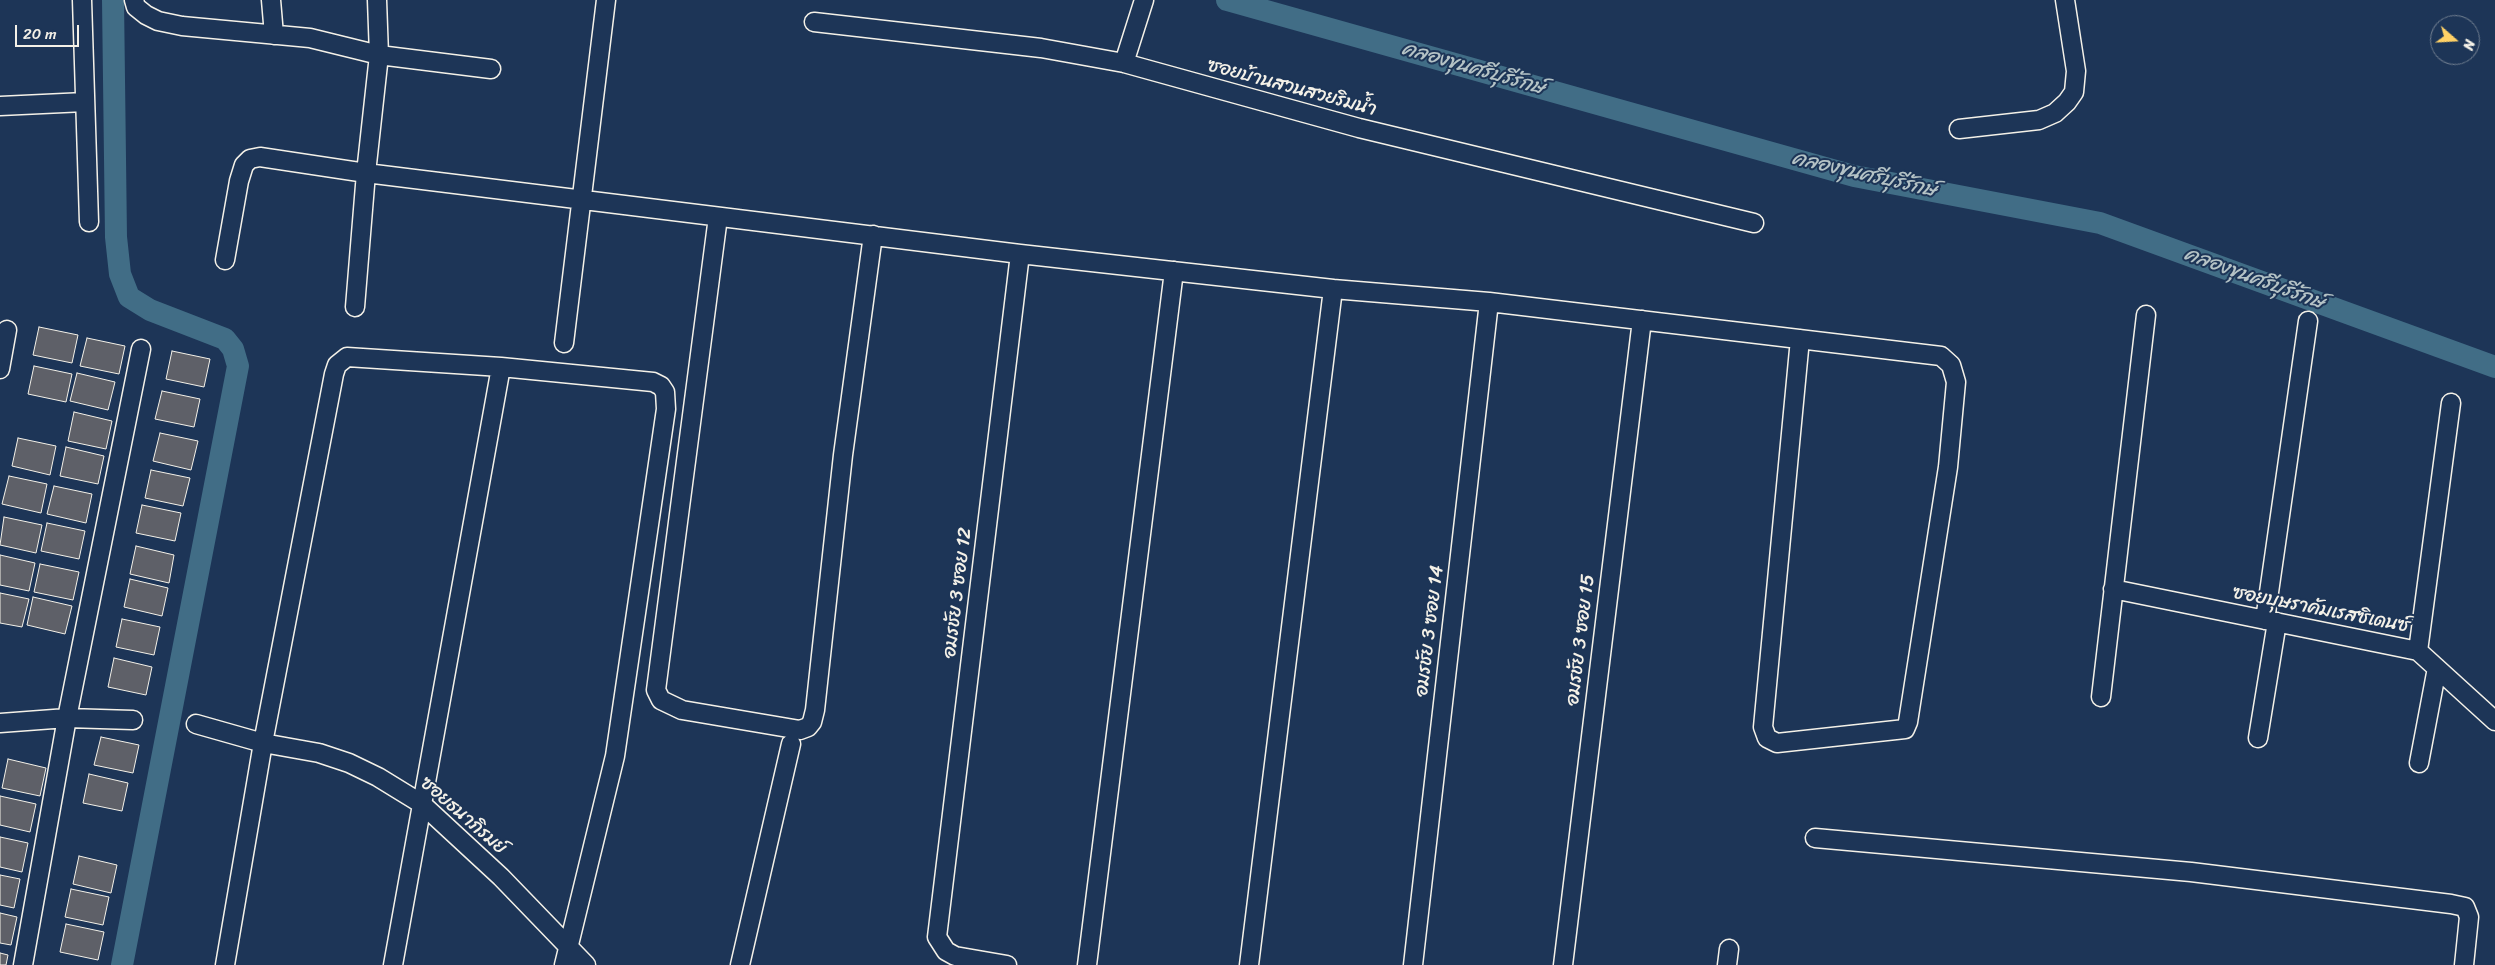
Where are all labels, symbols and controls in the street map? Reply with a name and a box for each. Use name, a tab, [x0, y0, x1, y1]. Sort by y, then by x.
scale bar	[18, 15, 81, 47]
north arrow	[2430, 15, 2480, 65]
text: 20 m	[23, 21, 57, 47]
text: N	[2455, 36, 2482, 53]
water label: คลองขุนศรีบุรีรักษ์	[1399, 37, 1547, 101]
street label: ซอยบ้านสวนสวยริมน้ำ	[1205, 54, 1379, 122]
water label: คลองขุนศรีบุรีรักษ์	[1790, 147, 1938, 203]
water label: คลองขุนศรีบุรีรักษ์	[2181, 243, 2327, 315]
street label: อมรชัย 3 ซอย 12	[939, 526, 977, 660]
street label: อมรชัย 3 ซอย 14	[1411, 564, 1449, 698]
street label: อมรชัย 3 ซอย 15	[1562, 573, 1600, 707]
street label: ซอยบุษราคัมเรสซิเดนซ์	[2231, 582, 2411, 638]
street label: ซอยธนาภิรมย์	[415, 772, 511, 860]

